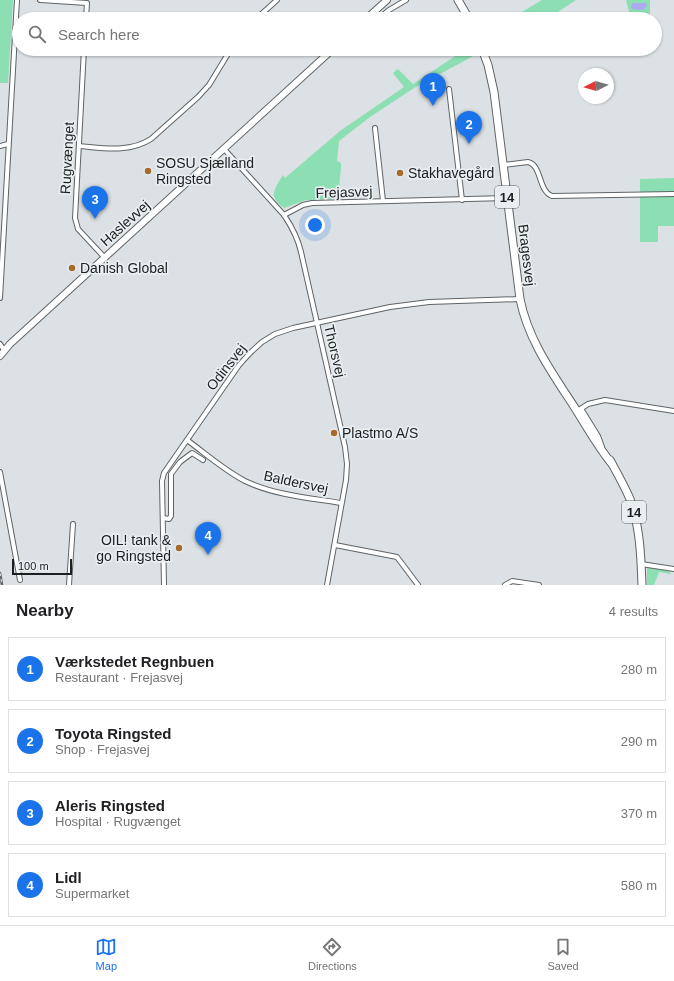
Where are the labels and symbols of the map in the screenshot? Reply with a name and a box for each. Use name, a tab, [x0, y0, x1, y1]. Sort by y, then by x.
north arrow	[578, 68, 614, 104]
pin: 1	[420, 73, 446, 106]
pin: 2	[456, 111, 482, 144]
street label: Rugvænget	[57, 121, 77, 195]
place label: SOSU Sjælland Ringsted	[156, 155, 254, 187]
place label: Stakhavegård	[408, 165, 494, 181]
marker: SOSU Sjælland Ringsted	[143, 166, 153, 176]
marker: Stakhavegård	[395, 168, 405, 178]
street label: Frejasvej	[315, 183, 373, 201]
pin: 3	[82, 186, 108, 219]
road number: 14	[495, 186, 519, 208]
street label: Haslevvej	[97, 197, 153, 249]
your location	[305, 215, 325, 235]
street label: Bragesvej	[515, 223, 539, 287]
place label: Danish Global	[80, 260, 168, 276]
marker: Danish Global	[67, 263, 77, 273]
street label: Thorsvej	[321, 323, 349, 379]
street label: Odinsvej	[203, 341, 249, 393]
place label: Plastmo A/S	[342, 425, 418, 441]
marker: Plastmo A/S	[329, 428, 339, 438]
street label: Baldersvej	[262, 467, 330, 497]
road number: 14	[622, 501, 646, 523]
pin: 4	[195, 522, 221, 555]
place label: OIL! tank & go Ringsted	[96, 532, 172, 564]
marker: OIL! tank & go Ringsted	[174, 543, 184, 553]
scale bar	[12, 557, 72, 576]

